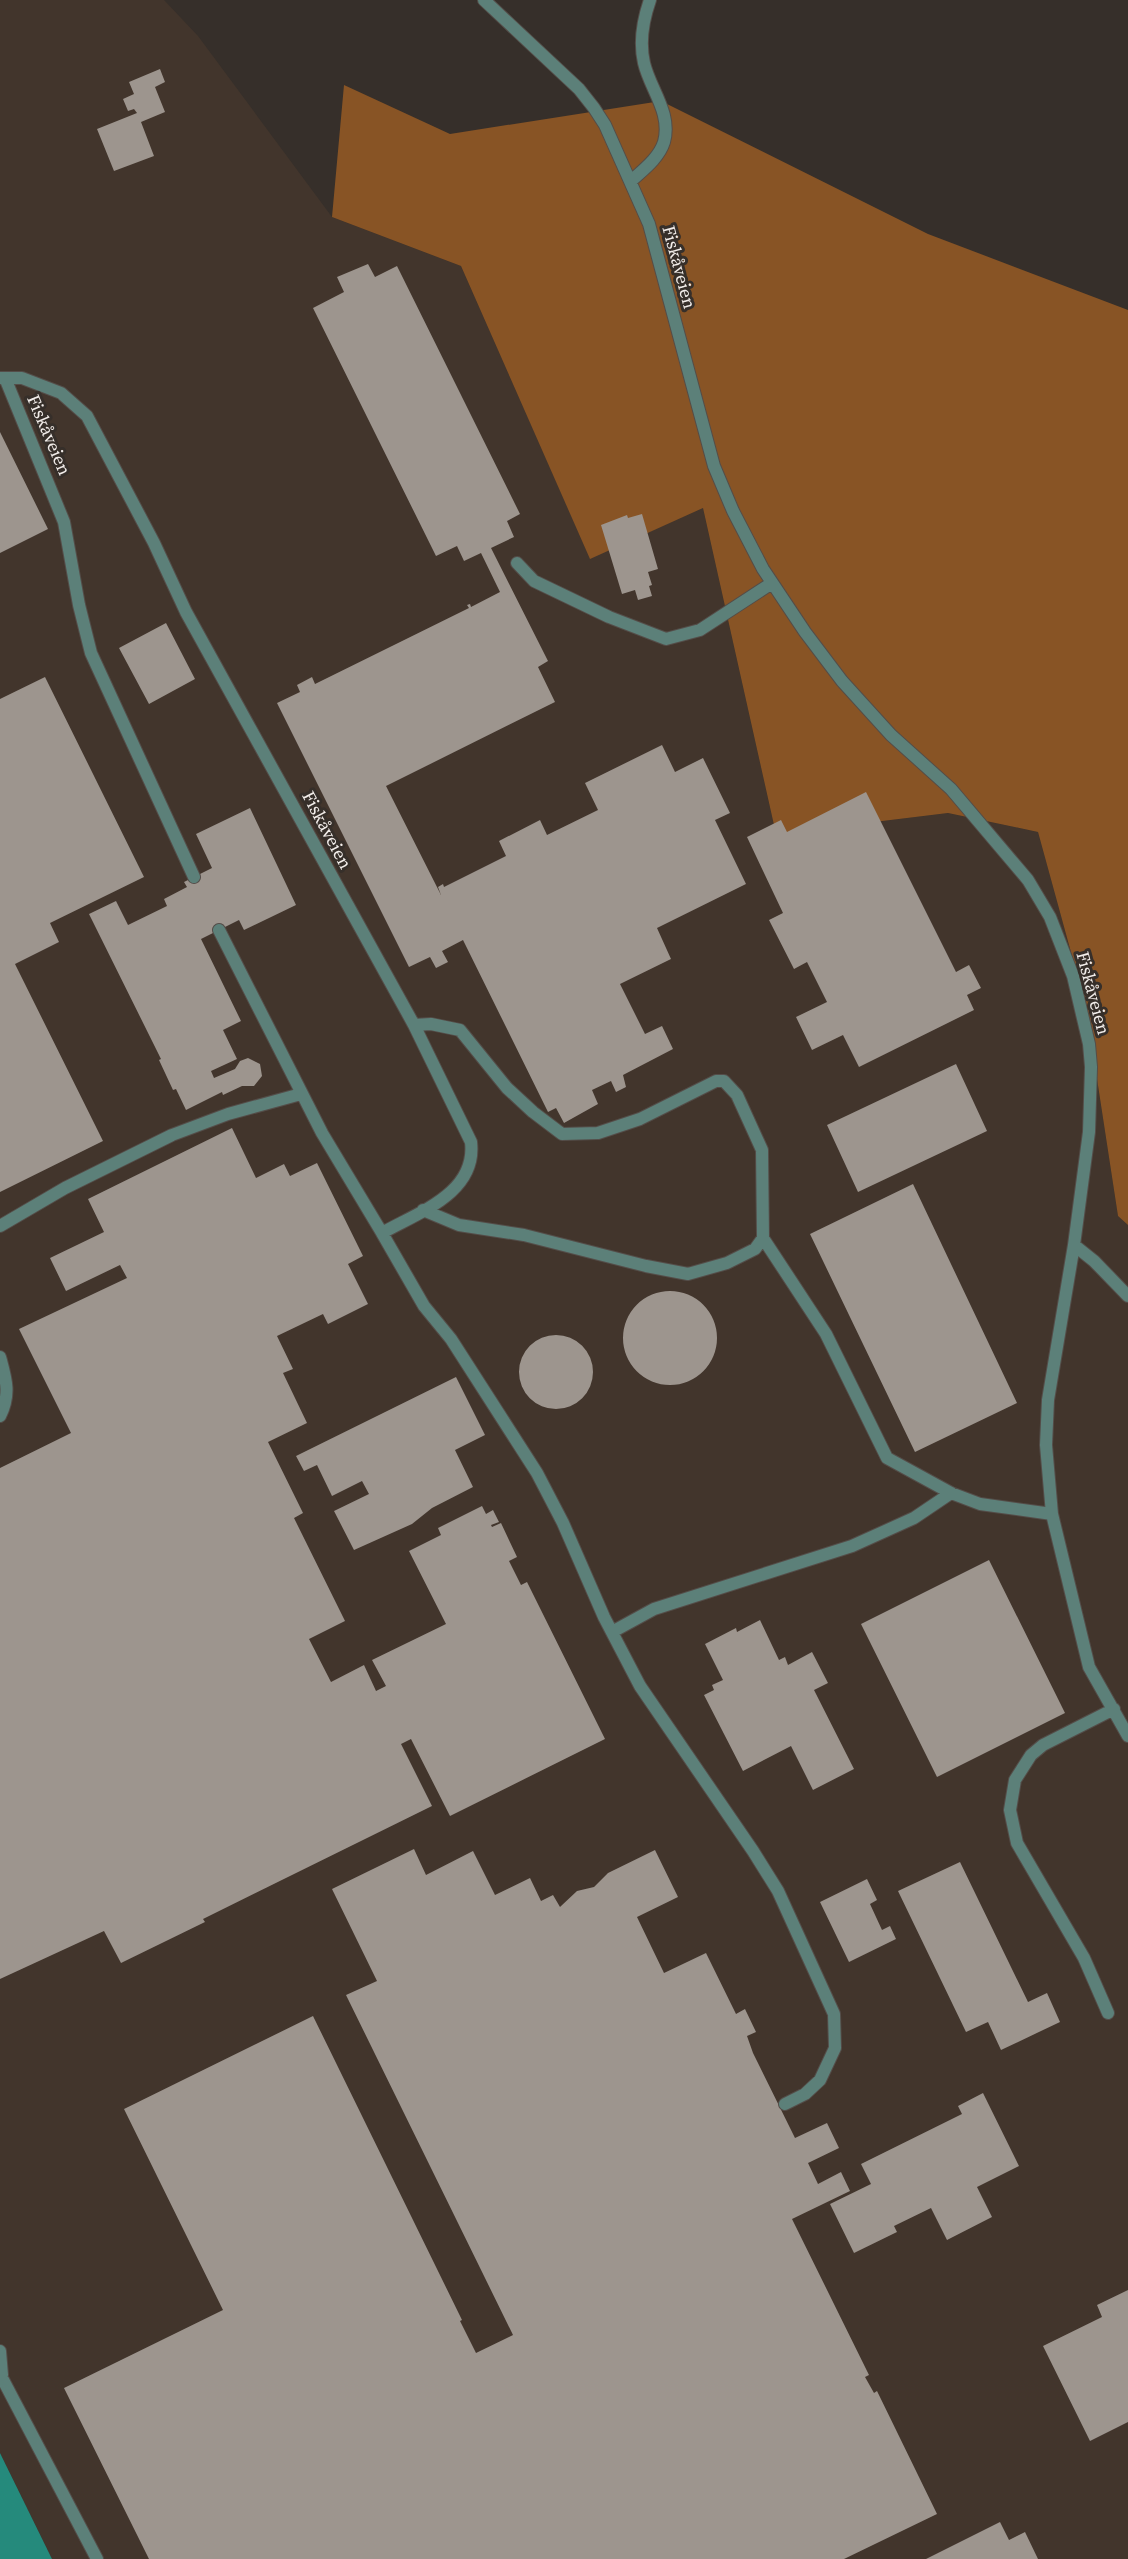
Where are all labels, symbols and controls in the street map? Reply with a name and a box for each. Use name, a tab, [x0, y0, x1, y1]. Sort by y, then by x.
street label: Fiskåveien	[656, 222, 703, 311]
street label: Fiskåveien	[21, 391, 78, 479]
street label: Fiskåveien	[296, 786, 359, 873]
street label: Fiskåveien	[1070, 948, 1117, 1037]

